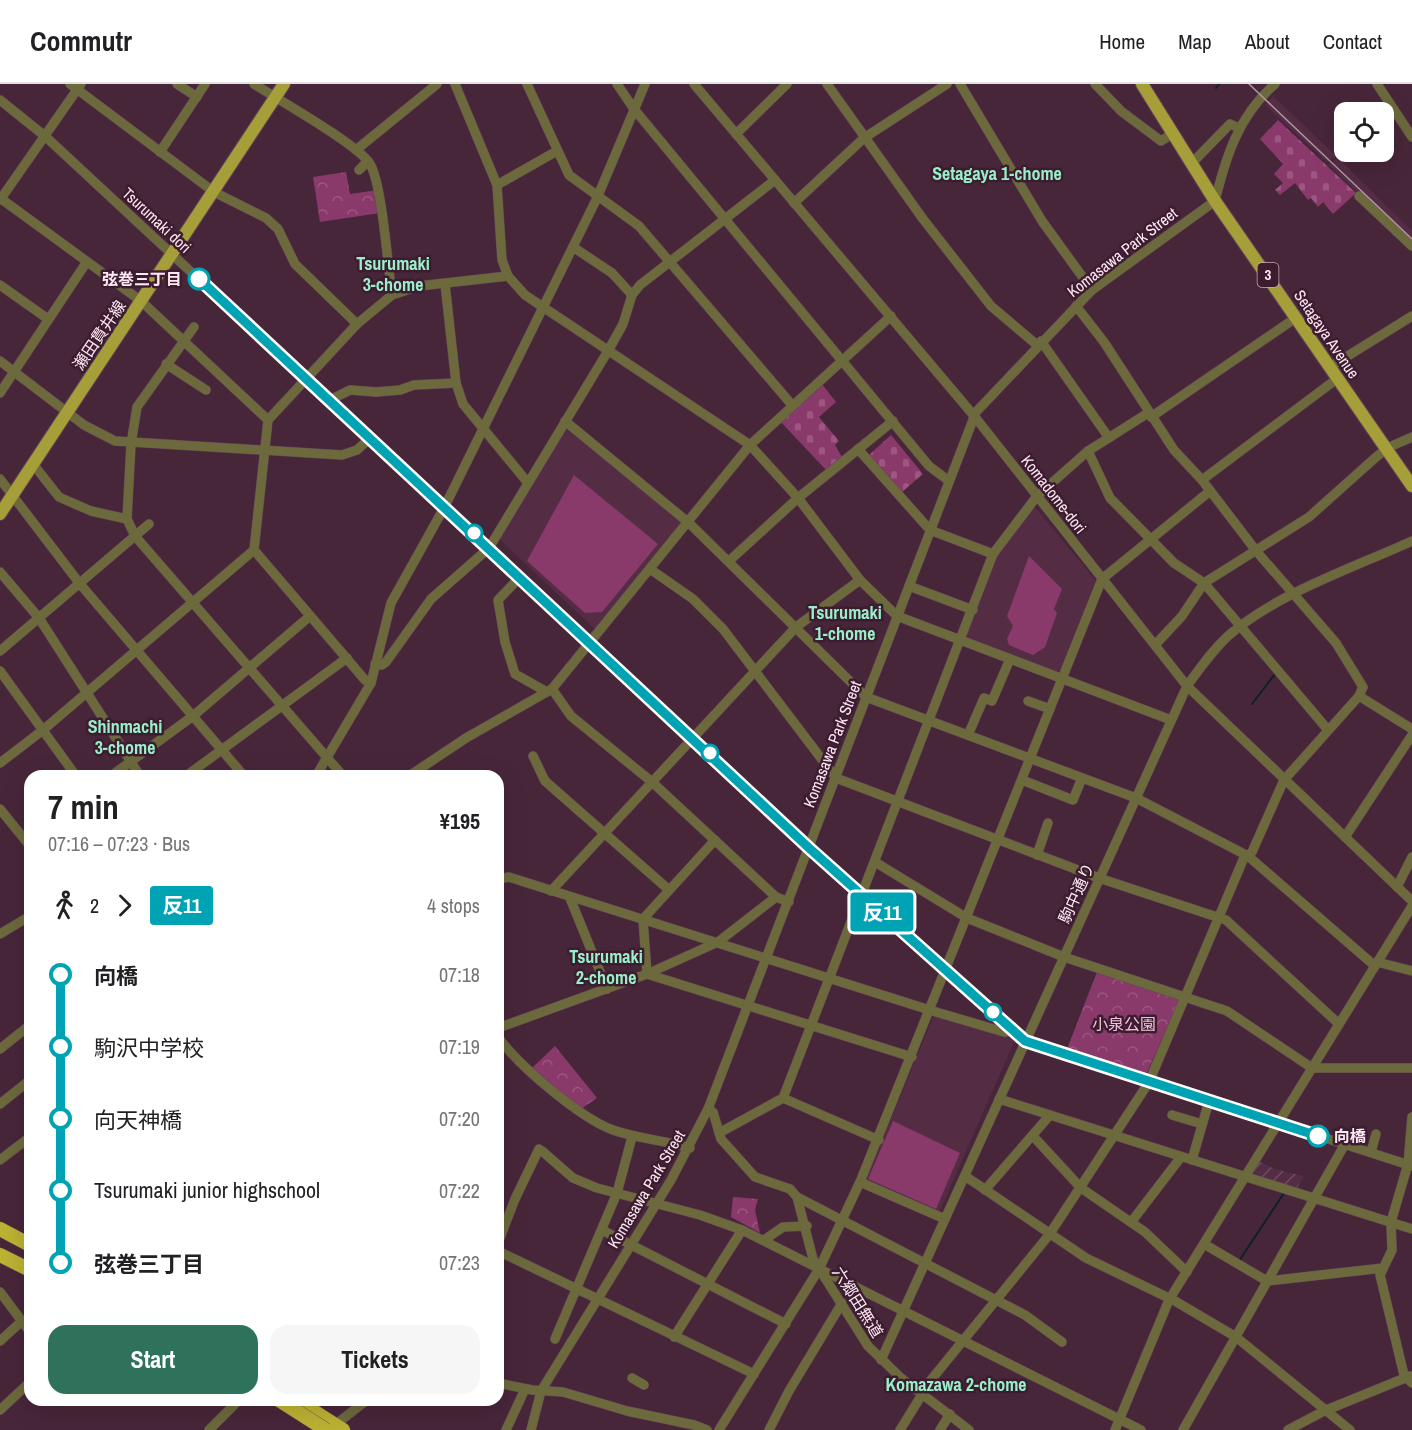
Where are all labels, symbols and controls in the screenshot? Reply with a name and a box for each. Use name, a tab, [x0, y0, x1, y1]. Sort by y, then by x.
text: Commutr	[30, 22, 132, 60]
text: Home	[1099, 27, 1145, 56]
text: Map	[1178, 27, 1212, 56]
text: About	[1245, 27, 1290, 56]
text: Contact	[1323, 27, 1382, 56]
map controls	[1334, 102, 1394, 162]
button: locate	[1334, 102, 1394, 162]
district label: Setagaya 1-chome	[932, 161, 1062, 186]
street label: Tsurumaki dori	[118, 182, 196, 258]
street label: Komasawa Park Street	[1062, 202, 1182, 302]
district label: Tsurumaki 3-chome	[356, 251, 430, 297]
road number: 3	[1258, 263, 1278, 287]
place label: 弦巻三丁目	[102, 268, 182, 290]
marker: 弦巻三丁目	[188, 268, 210, 290]
street label: Setagaya Avenue	[1289, 285, 1365, 383]
street label: 瀬田貫井線	[68, 296, 130, 374]
street label: Komadome-dori	[1016, 450, 1092, 538]
unlabelled marker	[465, 524, 483, 542]
district label: Tsurumaki 1-chome	[808, 600, 882, 646]
street label: Komasawa Park Street	[798, 677, 866, 811]
district label: Shinmachi 3-chome	[88, 714, 162, 760]
unlabelled marker	[701, 744, 719, 762]
text: 7 min	[48, 785, 119, 829]
text: ¥195	[440, 806, 480, 836]
text: 07:16 – 07:23 · Bus	[48, 830, 190, 857]
street label: 駒中通り	[1053, 859, 1099, 927]
icon: walk	[48, 889, 81, 922]
icon: forward	[108, 889, 141, 922]
text: 反11	[162, 891, 201, 920]
text: 2	[90, 892, 99, 919]
text: 4 stops	[427, 892, 480, 919]
line badge: 反11	[848, 892, 916, 932]
text: 反11	[862, 898, 902, 927]
district label: Tsurumaki 2-chome	[569, 944, 643, 990]
text: 向橋	[94, 961, 138, 991]
text: 07:18	[439, 961, 480, 988]
unlabelled marker	[984, 1003, 1002, 1021]
park label: 小泉公園	[1092, 1013, 1156, 1035]
text: 駒沢中学校	[94, 1033, 204, 1063]
text: 07:19	[439, 1033, 480, 1060]
text: 向天神橋	[94, 1105, 182, 1135]
text: 07:20	[439, 1105, 480, 1132]
marker: 向橋	[1307, 1125, 1329, 1147]
place label: 向橋	[1334, 1125, 1366, 1147]
street label: Komasawa Park Street	[602, 1126, 690, 1252]
text: Tsurumaki junior highschool	[94, 1175, 320, 1205]
text: 07:22	[439, 1177, 480, 1204]
text: 弦巻三丁目	[94, 1249, 204, 1279]
text: 07:23	[439, 1249, 480, 1276]
street label: 六郷田無道	[827, 1262, 889, 1342]
button: Start	[48, 1325, 258, 1394]
button: Tickets	[270, 1325, 480, 1394]
district label: Komazawa 2-chome	[885, 1372, 1027, 1397]

